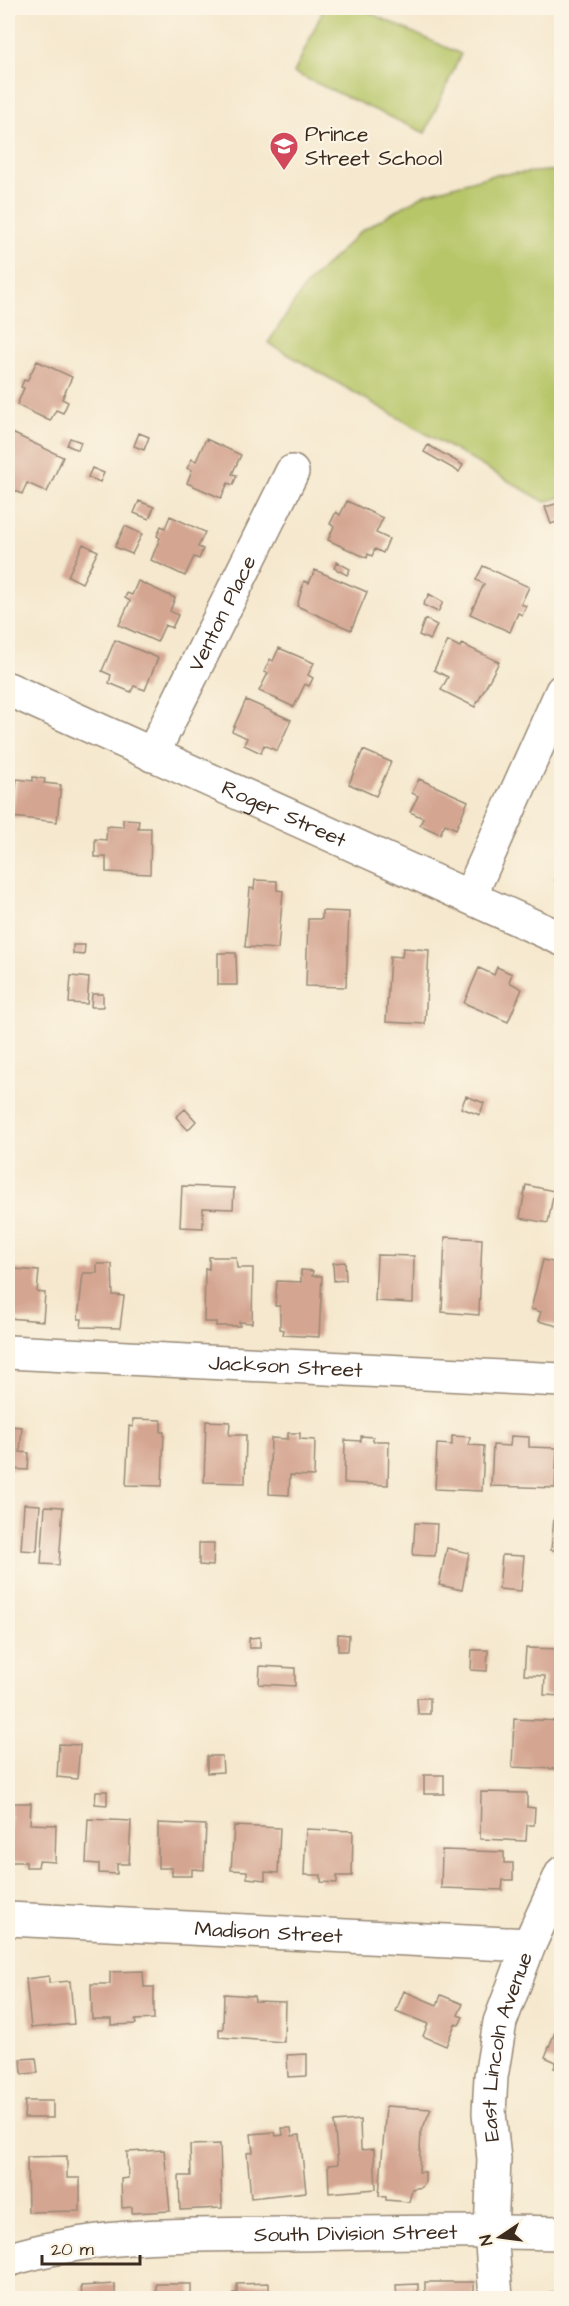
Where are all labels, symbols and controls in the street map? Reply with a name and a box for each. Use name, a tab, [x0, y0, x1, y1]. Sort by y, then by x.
place label: Prince Street School	[305, 120, 442, 173]
school or university icon: Prince Street School	[268, 130, 300, 172]
street label: Venton Place	[181, 550, 263, 676]
street label: Roger Street	[217, 773, 352, 855]
street label: Jackson Street	[208, 1348, 364, 1384]
street label: Madison Street	[194, 1914, 344, 1950]
street label: East Lincoln Avenue	[474, 1948, 540, 2143]
north arrow	[470, 2207, 530, 2267]
street label: South Division Street	[254, 2217, 458, 2249]
scale bar	[42, 2228, 140, 2266]
text: N	[475, 2233, 498, 2248]
text: 20 m	[51, 2237, 94, 2262]

